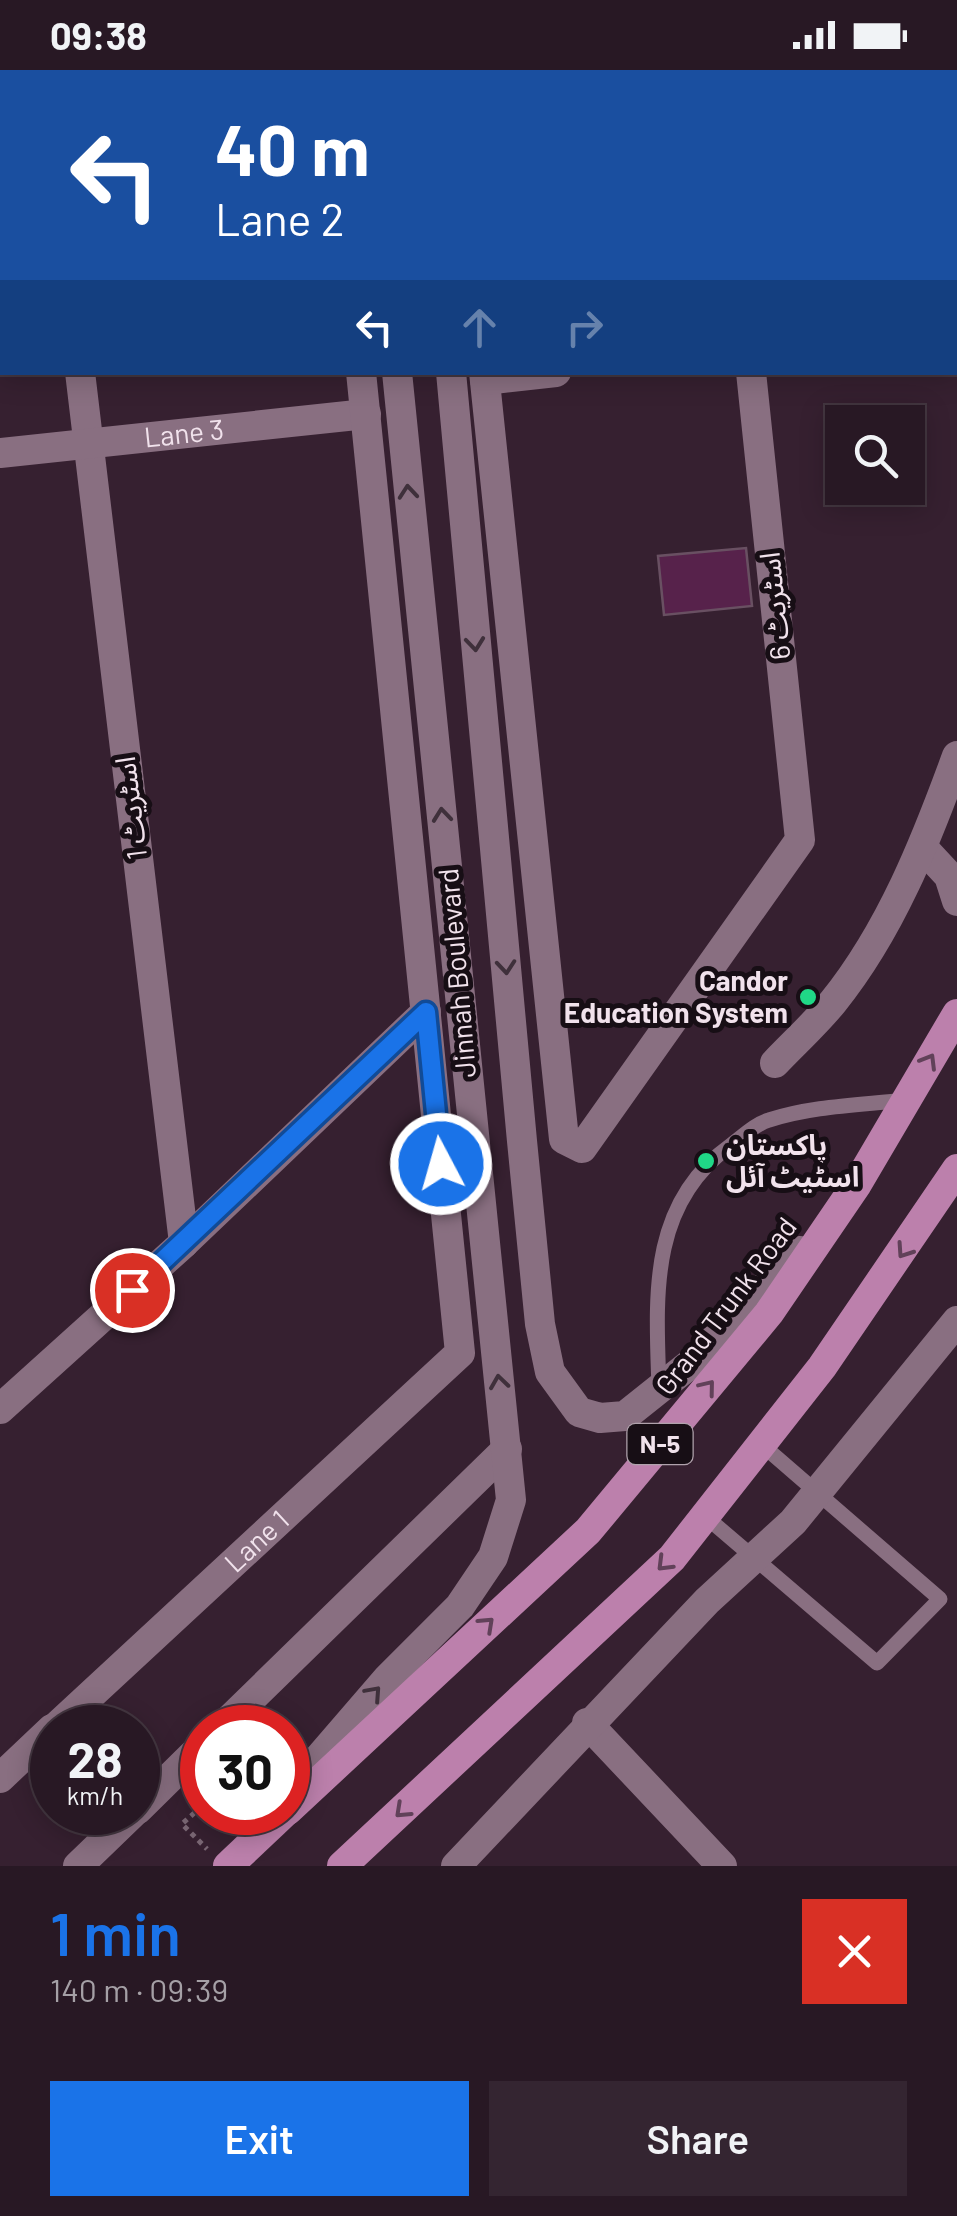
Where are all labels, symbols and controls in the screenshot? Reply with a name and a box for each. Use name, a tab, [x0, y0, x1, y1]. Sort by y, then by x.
text: 09:38	[50, 12, 147, 58]
text: 40 m	[215, 106, 370, 190]
icon: left	[50, 110, 180, 240]
text: Lane 2	[215, 191, 345, 245]
icon: left	[347, 300, 402, 355]
icon: ahead	[452, 300, 507, 355]
icon: right	[557, 300, 612, 355]
map controls	[825, 405, 925, 505]
button: search	[825, 405, 925, 505]
street label: Lane 3	[142, 411, 225, 454]
one-way arrow	[398, 483, 420, 499]
street label: اسٹریٹ 6	[751, 550, 798, 662]
one-way arrow	[464, 636, 486, 652]
street label: اسٹریٹ 1	[107, 754, 154, 862]
one-way arrow	[432, 807, 453, 823]
street label: Jinnah Boulevard	[430, 867, 482, 1079]
one-way arrow	[495, 960, 517, 976]
place label: Candor Education System	[564, 963, 788, 1029]
marker: Candor Education System	[797, 986, 819, 1008]
one-way arrow	[917, 1054, 937, 1072]
position arrow	[389, 1112, 493, 1216]
place label: پاکستان اسٹیٹ آئل	[726, 1127, 859, 1193]
marker: پاکستان اسٹیٹ آئل	[695, 1150, 717, 1172]
street label: Grand Trunk Road	[647, 1210, 803, 1401]
one-way arrow	[898, 1240, 916, 1259]
pin	[90, 1248, 175, 1333]
icon: arrive	[105, 1263, 160, 1318]
one-way arrow	[489, 1374, 510, 1390]
one-way arrow	[696, 1380, 714, 1398]
road number: N-5	[628, 1424, 692, 1464]
street label: Lane 1	[217, 1502, 295, 1579]
one-way arrow	[658, 1553, 676, 1571]
one-way arrow	[475, 1618, 493, 1636]
one-way arrow	[362, 1686, 380, 1705]
speed limit sign: 30	[180, 1705, 310, 1835]
text: 28	[67, 1728, 123, 1788]
text: km/h	[67, 1780, 123, 1810]
one-way arrow	[395, 1799, 413, 1817]
text: 1 min	[50, 1896, 181, 1968]
button: close	[802, 1899, 907, 2004]
text: 140 m · 09:39	[50, 1970, 228, 2008]
button: Exit	[50, 2081, 469, 2196]
button: Share	[489, 2081, 907, 2196]

